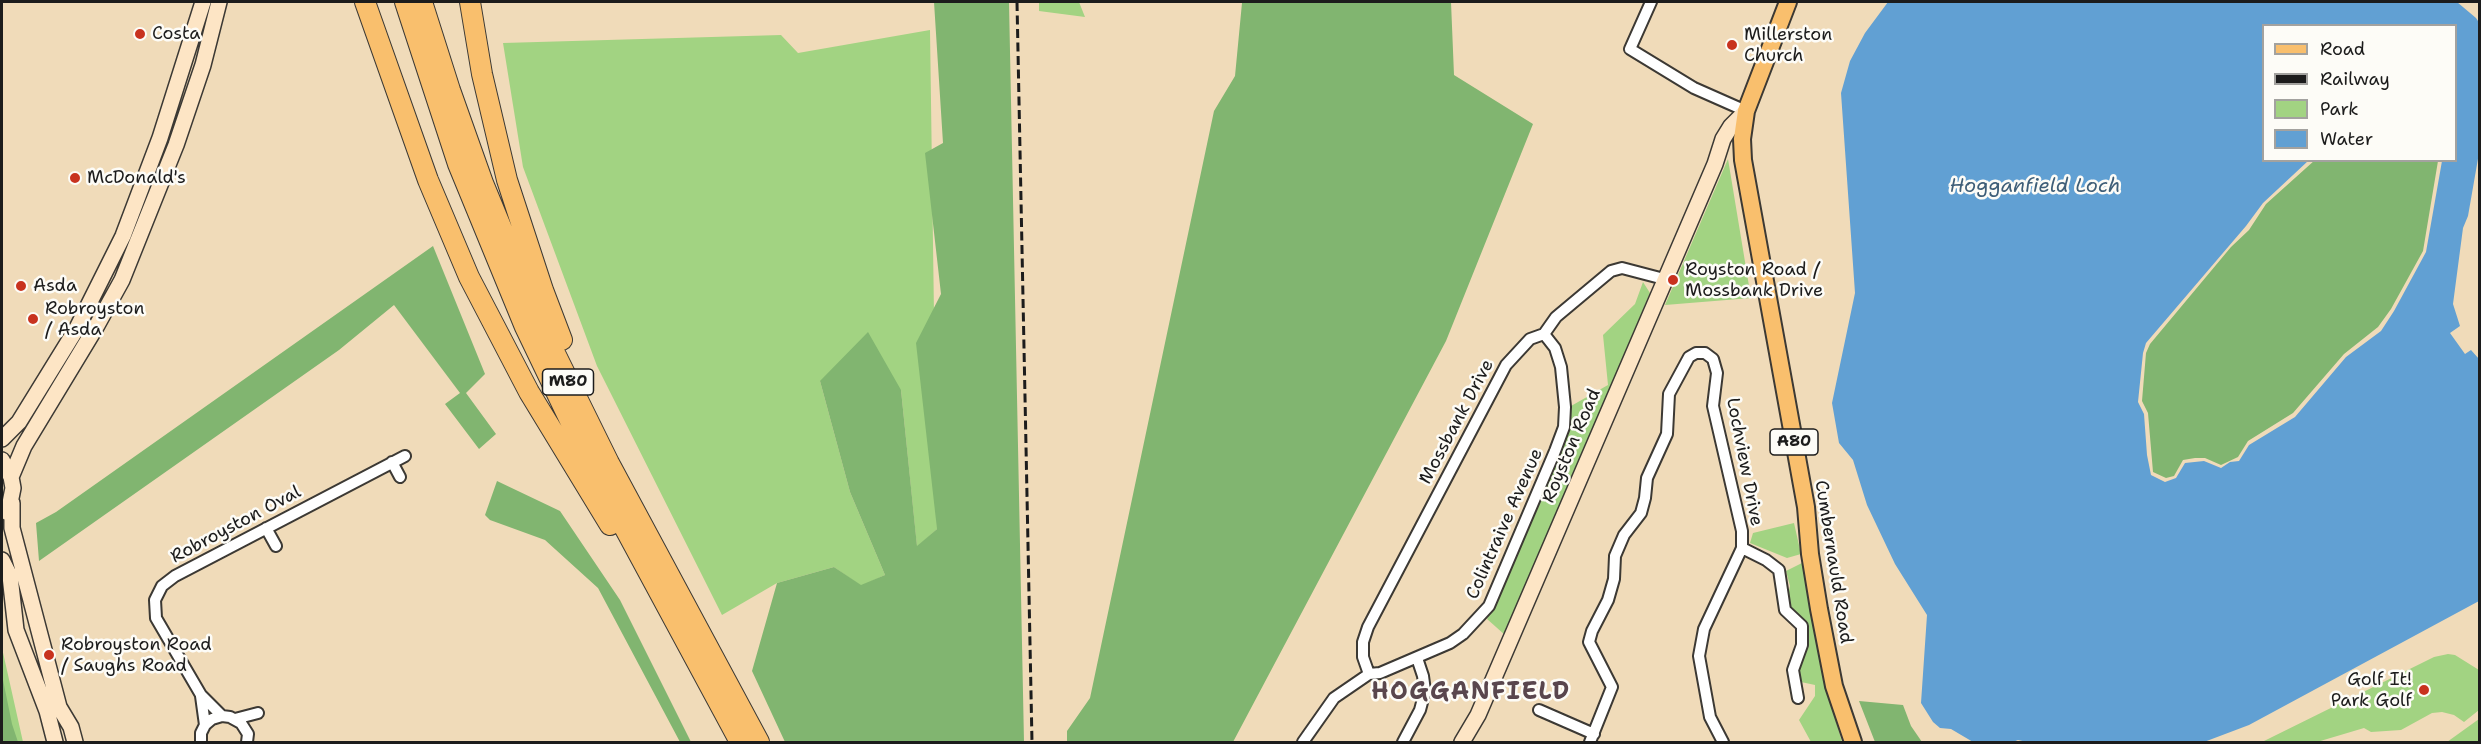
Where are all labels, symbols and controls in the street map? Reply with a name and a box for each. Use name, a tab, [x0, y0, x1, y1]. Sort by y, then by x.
place label: Costa	[152, 23, 200, 45]
place label: Millerston Church	[1744, 24, 1832, 66]
legend	[2262, 24, 2457, 162]
marker: Costa	[133, 27, 147, 41]
text: Road	[2320, 37, 2365, 61]
marker: Millerston Church	[1725, 38, 1739, 52]
text: Railway	[2320, 67, 2390, 91]
text: Park	[2320, 97, 2359, 121]
text: Water	[2320, 127, 2373, 151]
place label: McDonald's	[87, 167, 186, 189]
marker: McDonald's	[68, 171, 82, 185]
water label: Hogganfield Loch	[1950, 175, 2120, 199]
place label: Royston Road / Mossbank Drive	[1685, 259, 1823, 302]
marker: Royston Road / Mossbank Drive	[1666, 273, 1680, 287]
place label: Asda	[33, 275, 77, 297]
marker: Asda	[14, 279, 28, 293]
place label: Robroyston / Asda	[45, 298, 144, 340]
marker: Robroyston / Asda	[26, 312, 40, 326]
street label: Mossbank Drive	[1415, 356, 1499, 488]
road number: M80	[542, 369, 594, 395]
street label: Royston Road	[1538, 386, 1606, 506]
street label: Lochview Drive	[1721, 396, 1767, 528]
road number: A80	[1770, 429, 1818, 455]
street label: Colintraive Avenue	[1462, 445, 1548, 603]
street label: Cumbernauld Road	[1809, 479, 1857, 645]
street label: Robroyston Oval	[167, 482, 305, 568]
place label: Robroyston Road / Saughs Road	[61, 634, 212, 676]
marker: Robroyston Road / Saughs Road	[42, 648, 56, 662]
place label: Golf It! Park Golf	[2331, 669, 2412, 712]
district label: HOGGANFIELD	[1371, 679, 1571, 707]
marker: Golf It! Park Golf	[2417, 683, 2431, 697]

